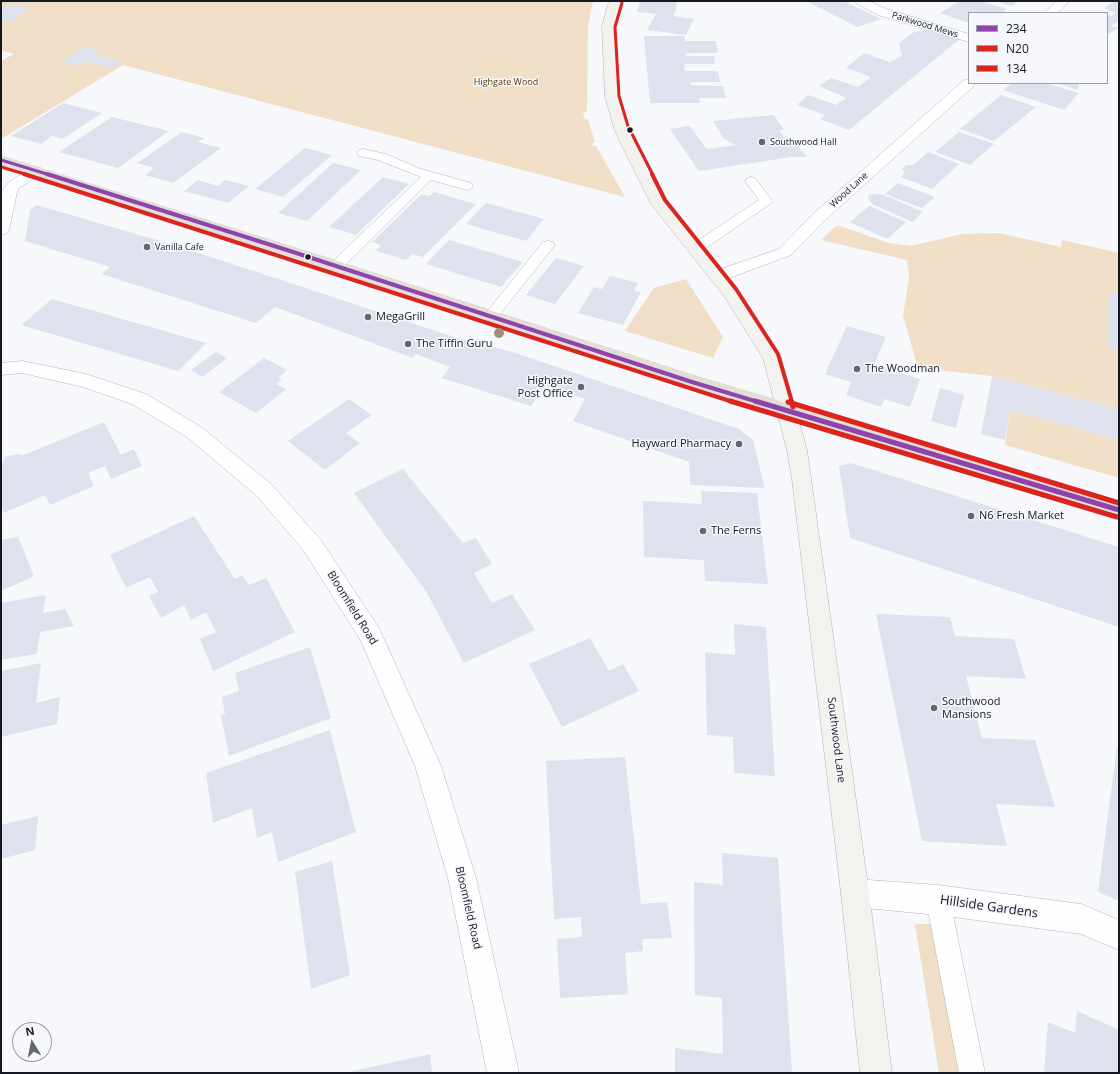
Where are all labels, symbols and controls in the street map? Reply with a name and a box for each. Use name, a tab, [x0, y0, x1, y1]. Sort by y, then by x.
street label: Parkwood Mews	[890, 10, 960, 40]
legend	[968, 12, 1108, 84]
text: 234	[1006, 20, 1027, 37]
text: N20	[1006, 40, 1029, 57]
text: 134	[1006, 60, 1027, 77]
park label: Highgate Wood	[474, 77, 538, 87]
unlabelled marker	[625, 125, 635, 135]
marker: Southwood Hall	[757, 137, 767, 147]
place label: Southwood Hall	[770, 137, 836, 147]
street label: Wood Lane	[828, 170, 870, 210]
marker: Vanilla Cafe	[142, 242, 152, 252]
place label: Vanilla Cafe	[155, 242, 204, 252]
unlabelled marker	[303, 252, 313, 262]
place label: MegaGrill	[376, 310, 425, 324]
marker: MegaGrill	[363, 312, 373, 322]
place label: The Tiffin Guru	[416, 337, 492, 351]
marker: The Tiffin Guru	[403, 339, 413, 349]
place label: The Woodman	[865, 362, 940, 376]
marker: The Woodman	[852, 364, 862, 374]
place label: Highgate Post Office	[518, 374, 573, 400]
marker: Highgate Post Office	[576, 382, 586, 392]
place label: Hayward Pharmacy	[632, 437, 731, 451]
marker: Hayward Pharmacy	[734, 439, 744, 449]
place label: N6 Fresh Market	[979, 509, 1064, 523]
marker: N6 Fresh Market	[966, 511, 976, 521]
place label: The Ferns	[711, 524, 761, 538]
marker: The Ferns	[698, 526, 708, 536]
street label: Bloomfield Road	[324, 569, 380, 647]
place label: Southwood Mansions	[942, 695, 1001, 721]
street label: Southwood Lane	[824, 696, 848, 784]
marker: Southwood Mansions	[929, 703, 939, 713]
street label: Bloomfield Road	[452, 865, 484, 951]
street label: Hillside Gardens	[939, 892, 1039, 922]
north arrow	[12, 1022, 52, 1062]
text: N	[24, 1023, 36, 1039]

